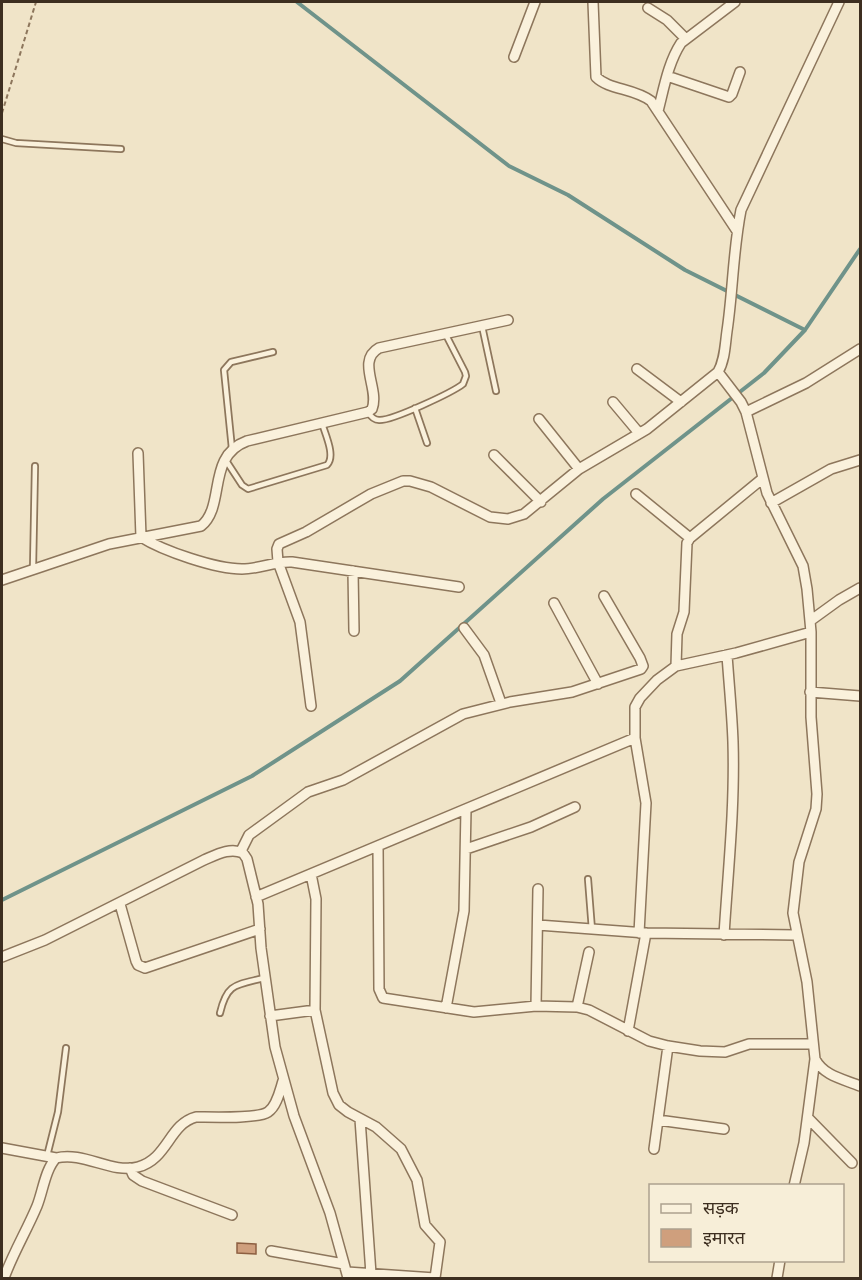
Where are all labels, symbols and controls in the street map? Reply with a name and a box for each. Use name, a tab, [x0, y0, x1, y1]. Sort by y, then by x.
legend	[649, 1184, 844, 1262]
text: सड़क	[703, 1195, 740, 1219]
text: इमारत	[703, 1225, 746, 1249]

